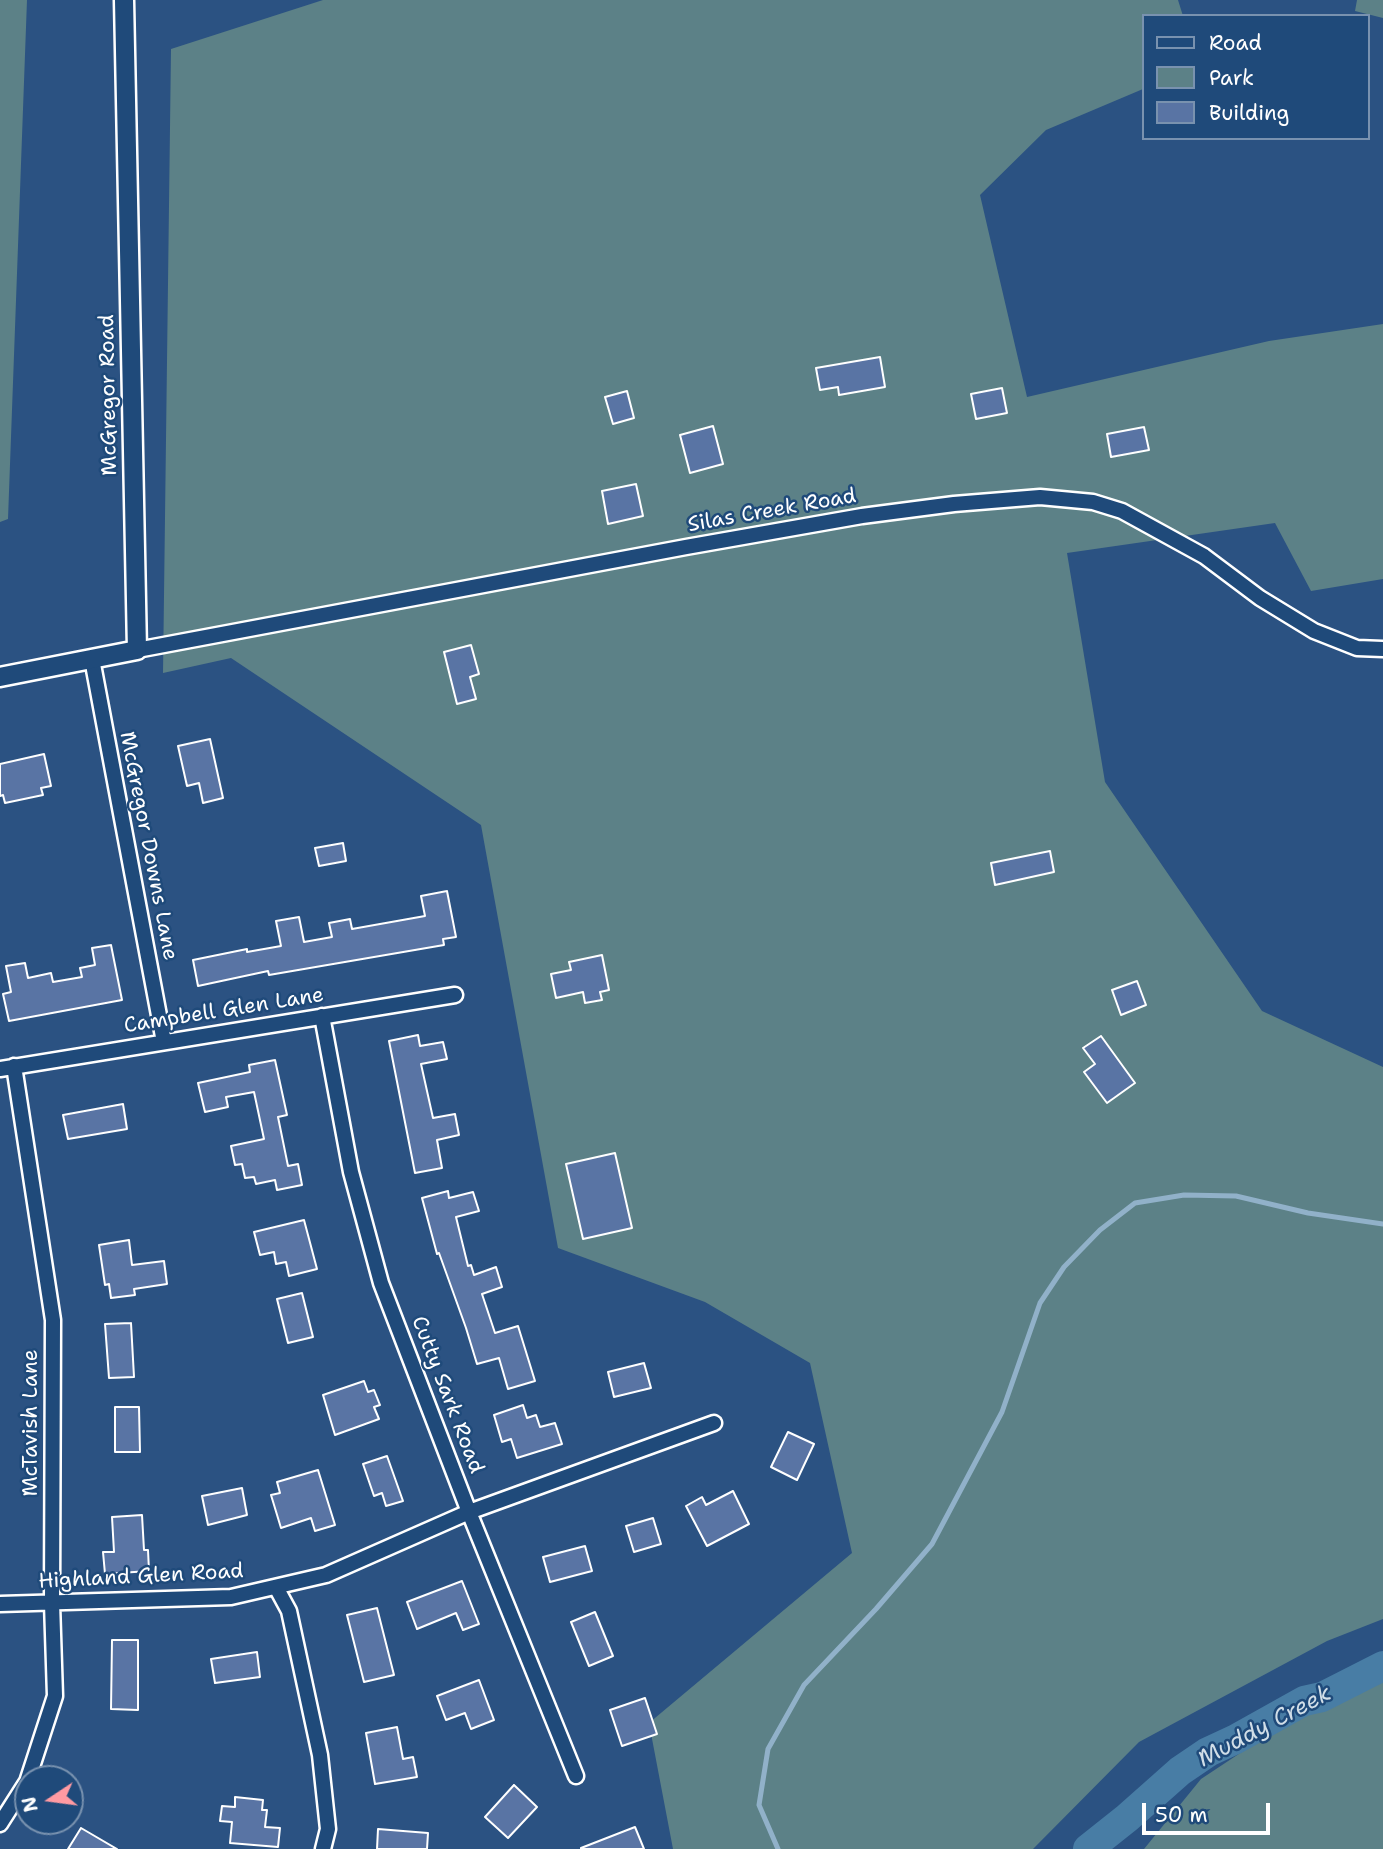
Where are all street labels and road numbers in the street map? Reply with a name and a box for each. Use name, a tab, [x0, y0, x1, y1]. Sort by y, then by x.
street label: McGregor Road	[95, 314, 123, 476]
street label: Silas Creek Road	[686, 484, 858, 538]
street label: McGregor Downs Lane	[113, 730, 183, 962]
street label: Campbell Glen Lane	[122, 983, 326, 1039]
street label: Cutty Sark Road	[405, 1313, 489, 1477]
street label: McTavish Lane	[19, 1349, 45, 1497]
street label: Highland Glen Road	[38, 1559, 244, 1595]

